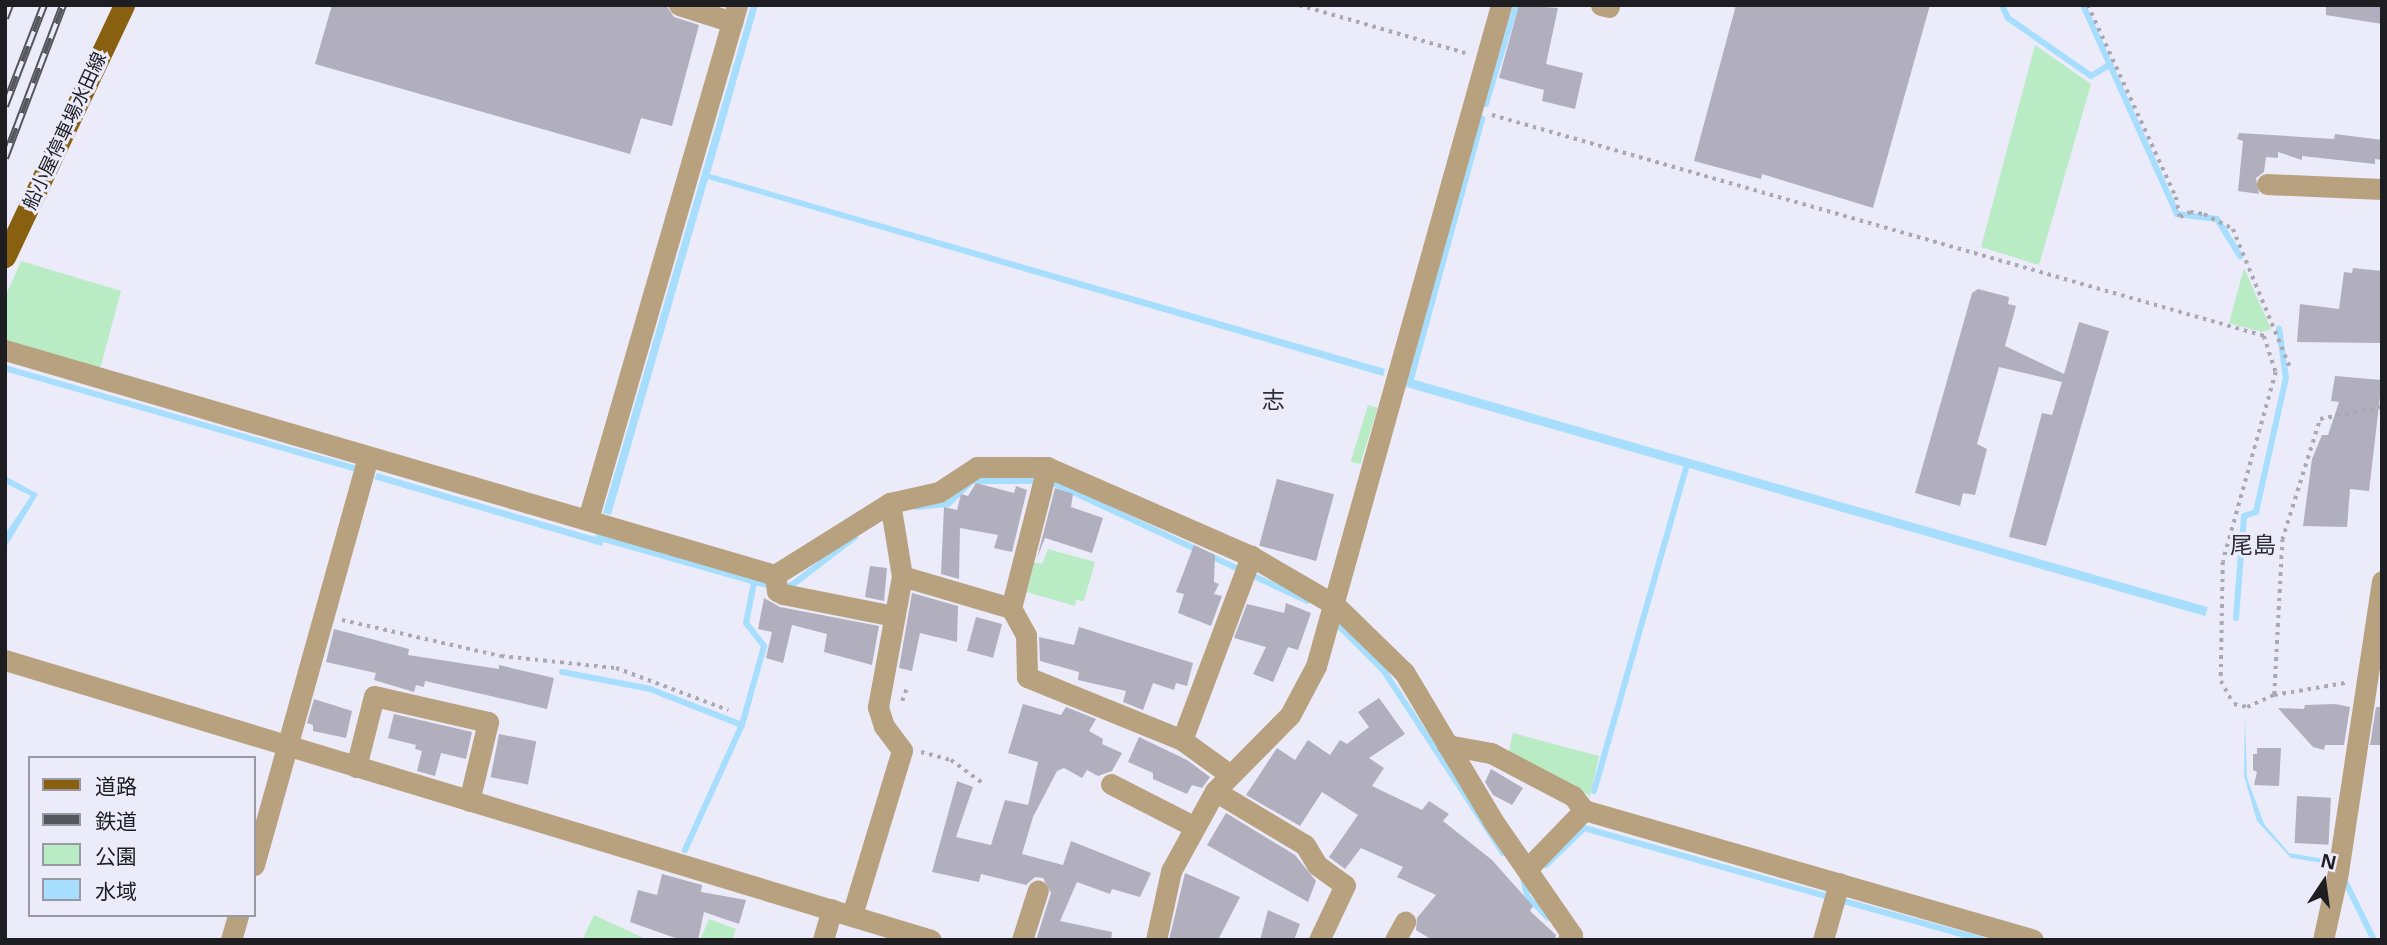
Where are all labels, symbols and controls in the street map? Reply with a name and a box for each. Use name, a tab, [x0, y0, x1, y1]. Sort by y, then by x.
street label: 船小屋停車場水田線	[19, 49, 111, 213]
district label: 志	[1262, 385, 1284, 413]
district label: 尾島	[2230, 530, 2276, 558]
legend	[28, 756, 256, 917]
text: 道路	[95, 772, 137, 800]
text: 鉄道	[95, 807, 137, 835]
text: 公園	[95, 842, 137, 870]
north arrow	[2289, 847, 2359, 917]
text: N	[2318, 847, 2339, 876]
text: 水域	[95, 877, 137, 905]

